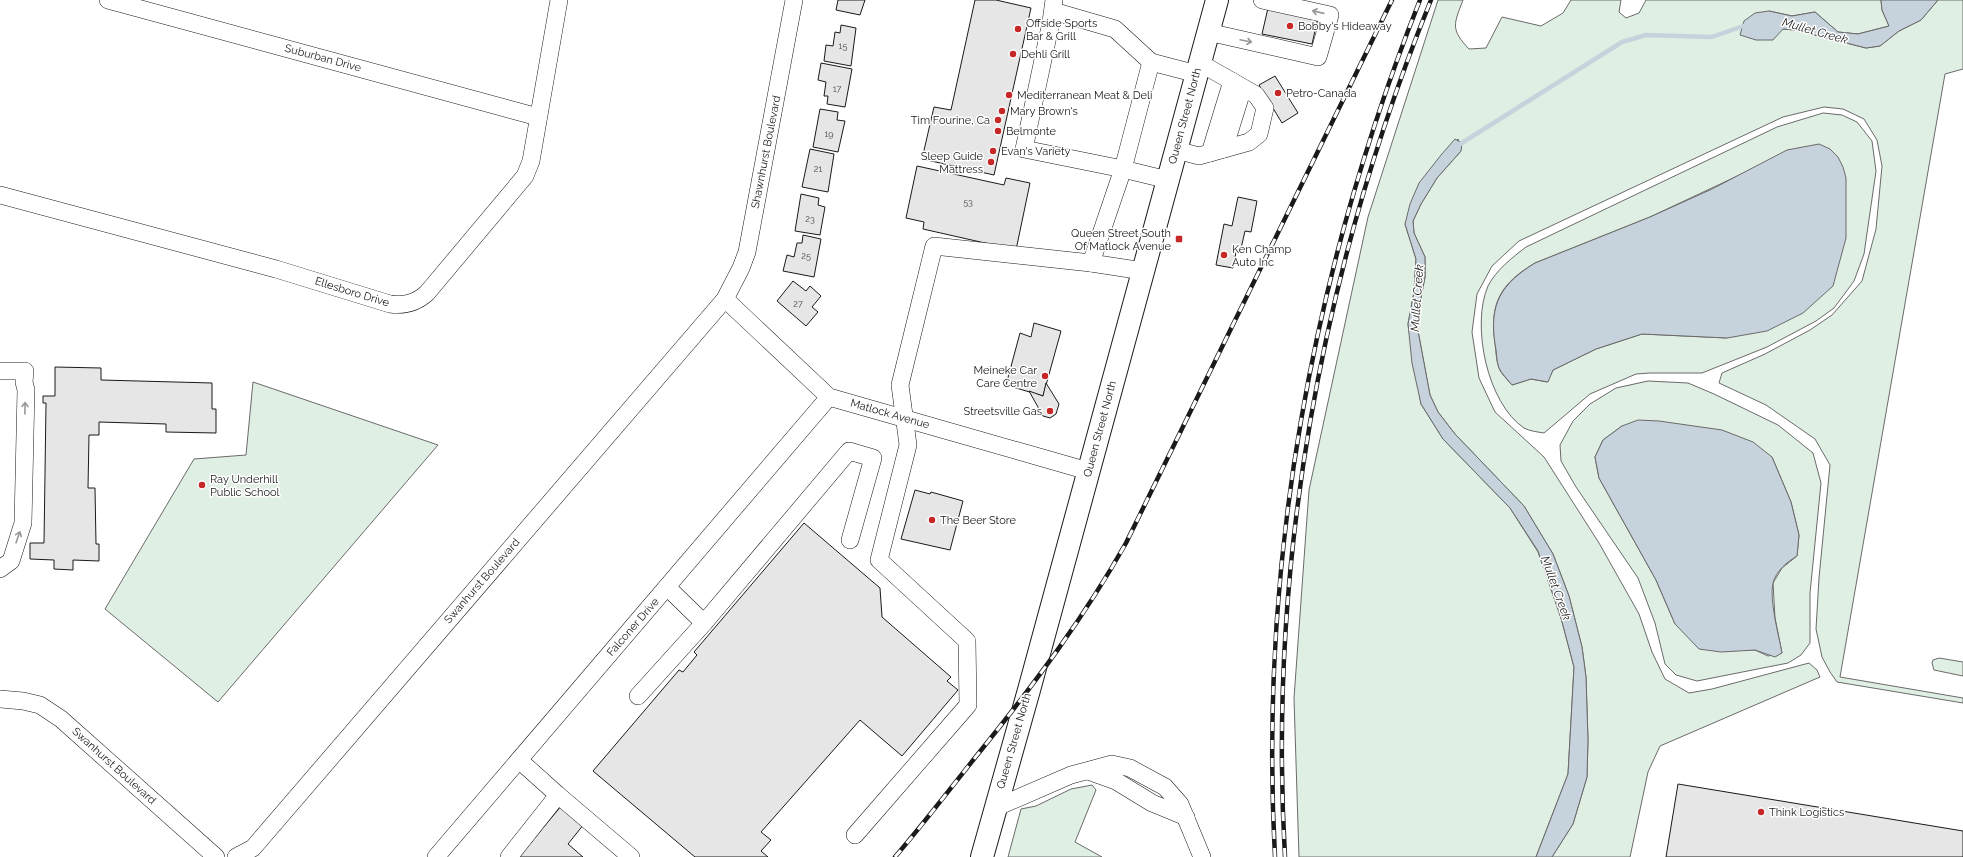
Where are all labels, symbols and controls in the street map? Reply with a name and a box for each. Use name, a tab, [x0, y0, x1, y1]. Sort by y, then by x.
one-way arrow	[1311, 8, 1324, 16]
water label: Mullet Creek	[1781, 15, 1850, 47]
place label: Offside Sports Bar & Grill	[1026, 17, 1097, 43]
place label: Bobby's Hideaway	[1298, 20, 1392, 33]
marker: Bobby's Hideaway	[1285, 21, 1295, 31]
marker: Offside Sports Bar & Grill	[1013, 24, 1023, 34]
one-way arrow	[1239, 37, 1252, 45]
house number: 15	[839, 41, 847, 51]
street label: Suburban Drive	[283, 42, 363, 75]
place label: Dehli Grill	[1021, 48, 1070, 61]
marker: Dehli Grill	[1008, 49, 1018, 59]
street label: Queen Street North	[1166, 66, 1204, 166]
house number: 17	[833, 84, 841, 94]
place label: Petro-Canada	[1286, 87, 1356, 100]
marker: Petro-Canada	[1273, 88, 1283, 98]
place label: Mediterranean Meat & Deli	[1017, 89, 1152, 102]
marker: Mediterranean Meat & Deli	[1004, 90, 1014, 100]
street label: Shawnhurst Boulevard	[749, 94, 783, 210]
place label: Mary Brown's	[1010, 105, 1078, 118]
marker: Mary Brown's	[997, 106, 1007, 116]
place label: Tim Fourine, Ca	[911, 114, 990, 127]
marker: Tim Fourine, Ca	[993, 115, 1003, 125]
place label: Belmonte	[1006, 125, 1056, 138]
marker: Belmonte	[993, 126, 1003, 136]
house number: 19	[824, 129, 834, 139]
place label: Evan's Variety	[1001, 145, 1071, 158]
marker: Evan's Variety	[988, 146, 998, 156]
place label: Sleep Guide Mattress	[921, 150, 984, 176]
marker: Sleep Guide Mattress	[986, 157, 996, 167]
house number: 21	[814, 164, 822, 174]
house number: 53	[963, 197, 973, 207]
house number: 23	[805, 214, 815, 224]
place label: Queen Street South Of Matlock Avenue	[1071, 227, 1172, 253]
marker: Queen Street South Of Matlock Avenue	[1174, 234, 1184, 244]
place label: Ken Champ Auto Inc	[1232, 243, 1291, 269]
marker: Ken Champ Auto Inc	[1219, 250, 1229, 260]
house number: 25	[801, 251, 811, 261]
water label: Mullet Creek	[1408, 263, 1426, 332]
street label: Ellesboro Drive	[313, 275, 391, 310]
house number: 27	[793, 299, 803, 309]
place label: Meineke Car Care Centre	[974, 364, 1038, 390]
marker: Meineke Car Care Centre	[1040, 371, 1050, 381]
street label: Queen Street North	[1081, 379, 1119, 479]
street label: Matlock Avenue	[849, 396, 932, 432]
one-way arrow	[22, 402, 29, 415]
place label: Streetsville Gas	[964, 405, 1042, 418]
marker: Streetsville Gas	[1045, 406, 1055, 416]
place label: Ray Underhill Public School	[210, 473, 280, 499]
marker: Ray Underhill Public School	[197, 480, 207, 490]
place label: The Beer Store	[940, 514, 1016, 527]
marker: The Beer Store	[927, 515, 937, 525]
one-way arrow	[15, 532, 23, 544]
street label: Swanhurst Boulevard	[442, 536, 523, 626]
water label: Mullet Creek	[1538, 554, 1574, 623]
street label: Falconer Drive	[604, 595, 662, 659]
street label: Queen Street North	[994, 692, 1034, 790]
street label: Swanhurst Boulevard	[69, 725, 159, 807]
place label: Think Logistics	[1769, 806, 1844, 819]
marker: Think Logistics	[1756, 807, 1766, 817]

